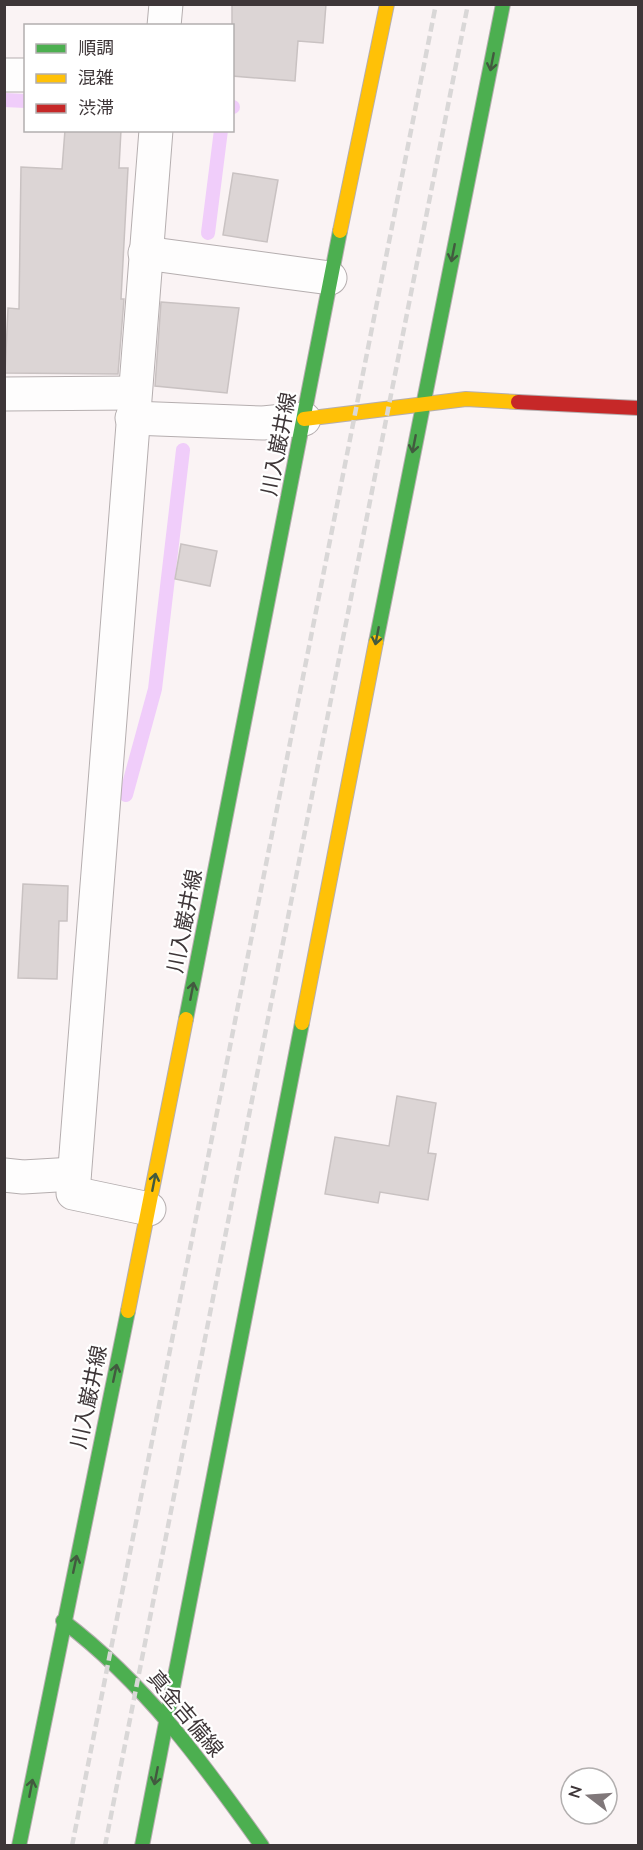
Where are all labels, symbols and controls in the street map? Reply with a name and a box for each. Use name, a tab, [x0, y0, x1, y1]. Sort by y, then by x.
legend	[24, 24, 234, 132]
text: 順調	[78, 36, 114, 59]
one-way arrow	[486, 52, 497, 71]
text: 混雑	[78, 66, 114, 89]
text: 渋滞	[78, 96, 114, 119]
one-way arrow	[447, 243, 458, 262]
street label: 川入巌井線	[255, 390, 301, 498]
one-way arrow	[408, 434, 419, 453]
one-way arrow	[371, 625, 382, 645]
street label: 川入巌井線	[161, 867, 207, 975]
one-way arrow	[187, 982, 198, 1001]
one-way arrow	[149, 1173, 160, 1193]
street label: 川入巌井線	[64, 1343, 112, 1451]
one-way arrow	[110, 1364, 121, 1383]
one-way arrow	[70, 1555, 81, 1574]
street label: 真金吉備線	[142, 1664, 230, 1762]
one-way arrow	[150, 1766, 161, 1786]
north arrow	[559, 1766, 619, 1826]
one-way arrow	[26, 1779, 37, 1798]
text: N	[563, 1783, 586, 1800]

